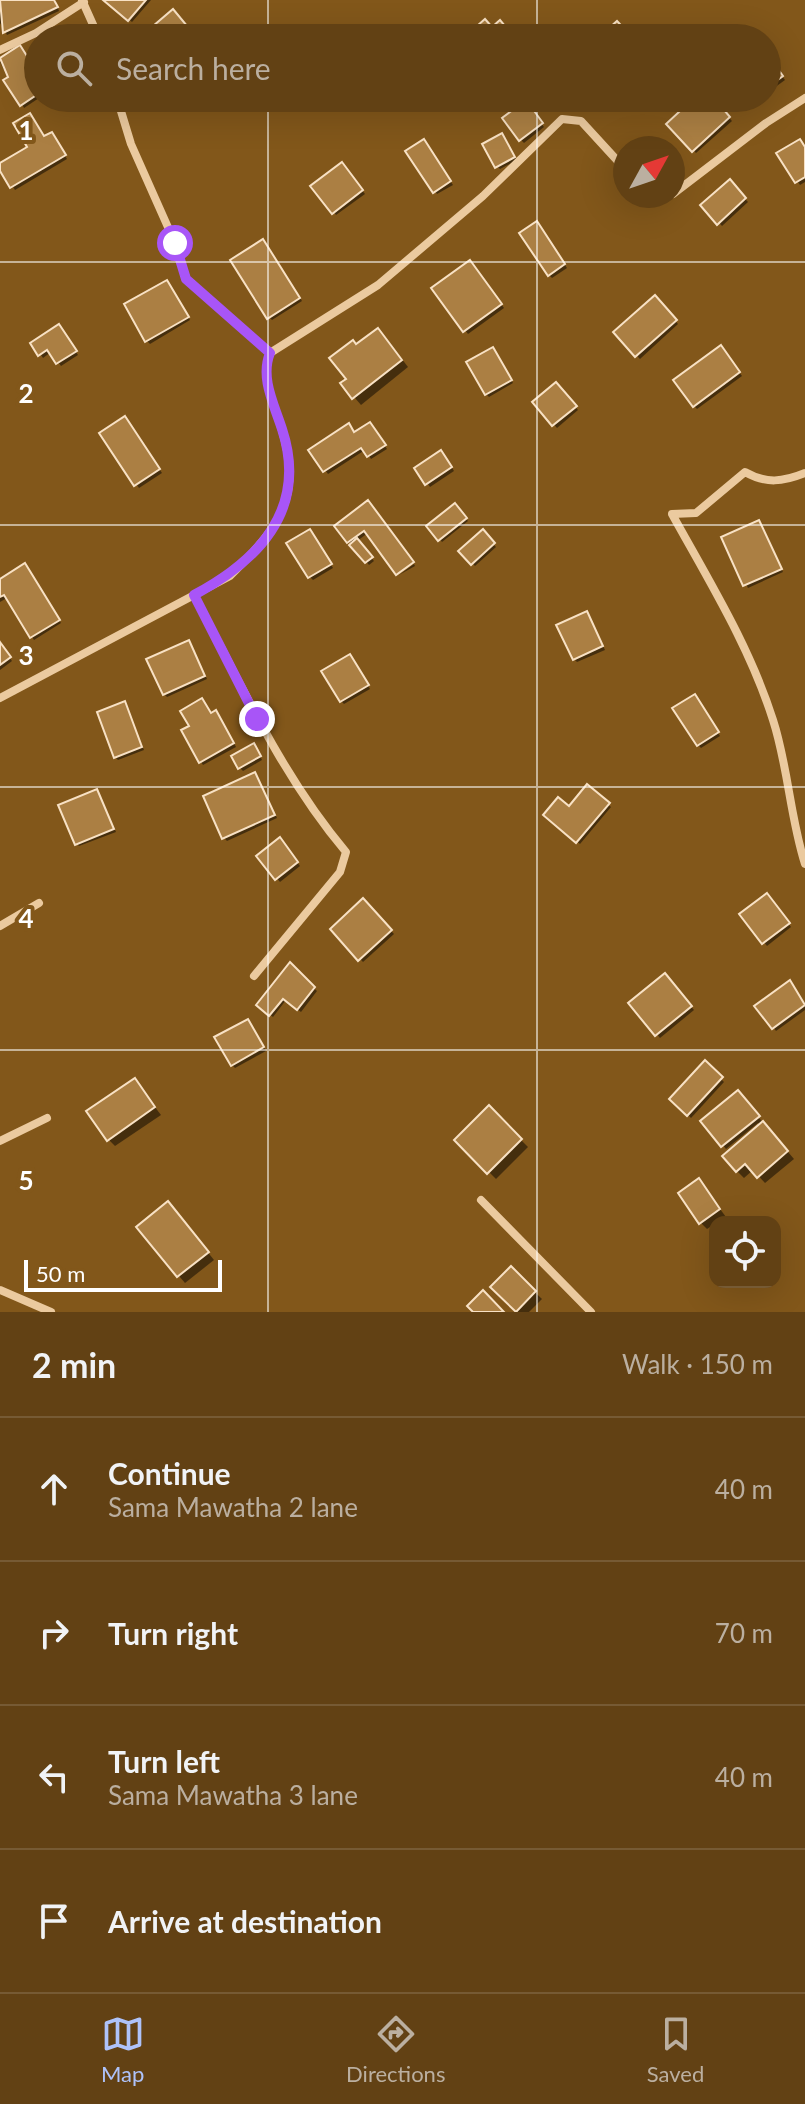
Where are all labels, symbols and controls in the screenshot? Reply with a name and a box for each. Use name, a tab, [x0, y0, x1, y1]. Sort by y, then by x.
search box	[24, 24, 781, 112]
icon: search	[52, 46, 96, 90]
text: Search here	[116, 50, 271, 86]
text: 1	[18, 114, 34, 146]
north arrow	[613, 136, 685, 208]
route start	[157, 225, 193, 261]
text: 2	[18, 377, 34, 409]
text: 3	[18, 639, 34, 671]
route end	[239, 701, 275, 737]
text: 4	[18, 902, 34, 934]
text: 5	[18, 1164, 34, 1196]
map controls	[709, 1216, 781, 1288]
button: locate	[709, 1216, 781, 1288]
scale bar	[24, 1256, 222, 1292]
text: 50 m	[36, 1260, 85, 1287]
text: 2 min	[32, 1344, 116, 1385]
text: Walk · 150 m	[622, 1348, 773, 1380]
text: Continue	[108, 1455, 231, 1491]
icon: ahead	[32, 1467, 76, 1511]
text: 40 m	[715, 1473, 773, 1505]
text: Sama Mawatha 2 lane	[108, 1491, 358, 1523]
icon: right	[32, 1611, 76, 1655]
text: Turn right	[108, 1615, 238, 1651]
text: 70 m	[715, 1617, 773, 1649]
text: Turn left	[108, 1743, 220, 1779]
icon: left	[32, 1755, 76, 1799]
text: 40 m	[715, 1761, 773, 1793]
text: Sama Mawatha 3 lane	[108, 1779, 358, 1811]
icon: arrive	[32, 1899, 76, 1943]
text: Arrive at destination	[108, 1903, 382, 1939]
tab: Map	[101, 2012, 145, 2087]
tab: Directions	[346, 2012, 445, 2087]
tab: Saved	[647, 2012, 704, 2087]

